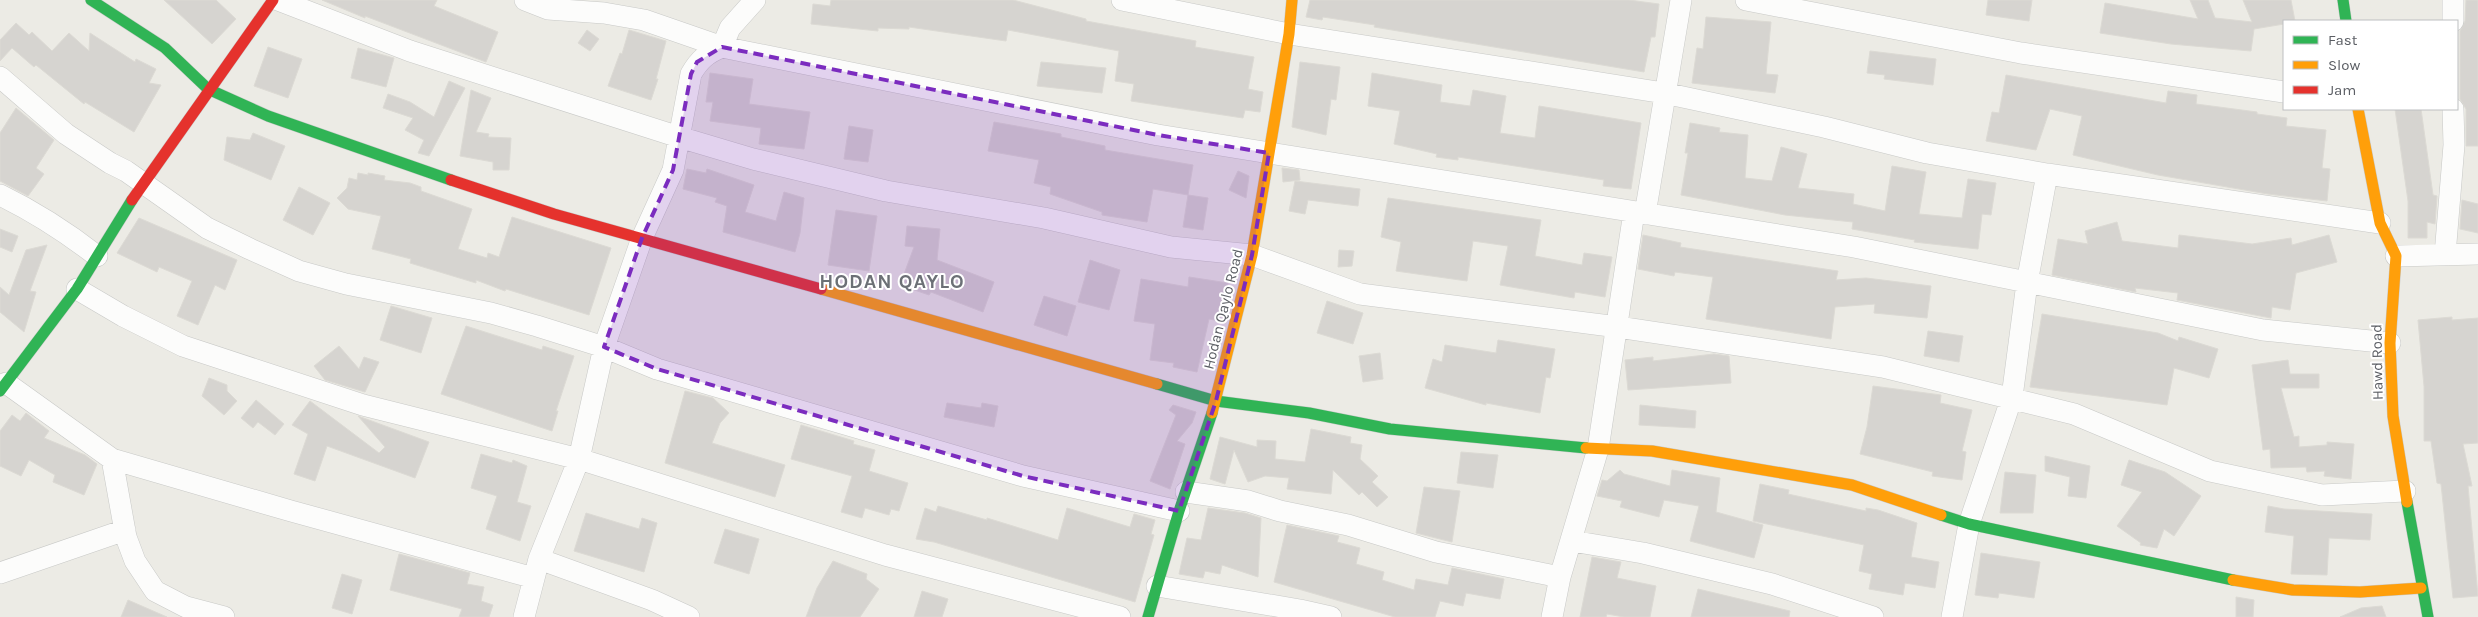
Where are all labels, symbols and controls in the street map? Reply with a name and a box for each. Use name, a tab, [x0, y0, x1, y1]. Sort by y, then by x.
legend	[2283, 20, 2458, 110]
text: Fast	[2328, 31, 2358, 49]
text: Slow	[2328, 56, 2360, 74]
text: Jam	[2328, 81, 2356, 99]
street label: Hodan Qaylo Road	[1199, 247, 1247, 371]
district label: HODAN QAYLO	[819, 270, 965, 293]
street label: Hawd Road	[2367, 324, 2387, 400]

